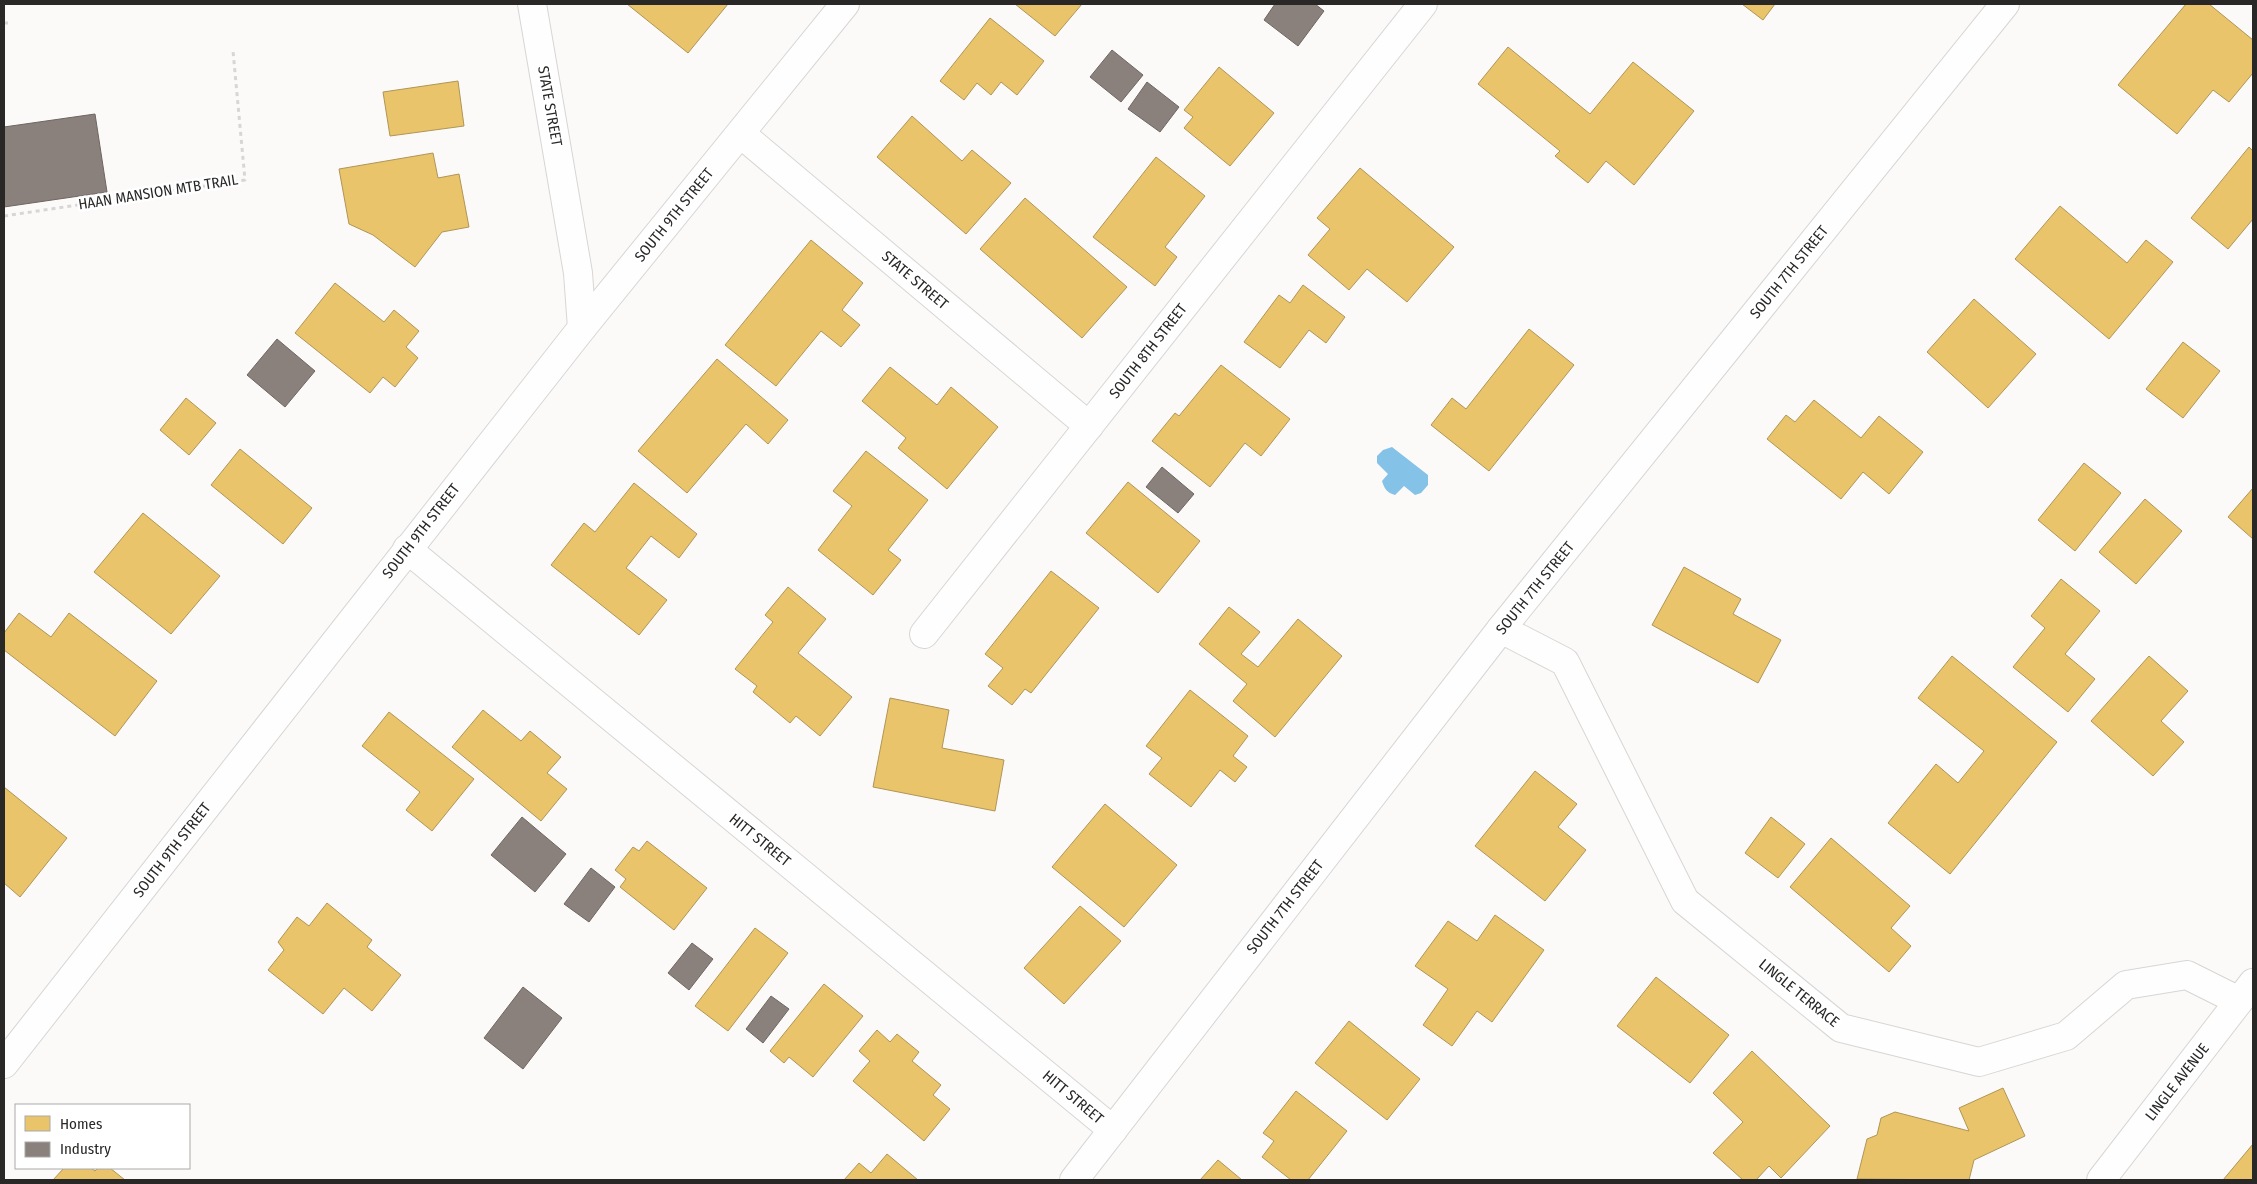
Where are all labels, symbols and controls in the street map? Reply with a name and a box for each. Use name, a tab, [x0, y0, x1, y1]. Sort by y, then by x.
street label: STATE STREET	[534, 64, 566, 148]
street label: SOUTH 9TH STREET	[631, 165, 717, 265]
street label: HAAN MANSION MTB TRAIL	[77, 170, 239, 214]
street label: SOUTH 7TH STREET	[1746, 222, 1832, 322]
street label: STATE STREET	[878, 247, 952, 313]
street label: SOUTH 8TH STREET	[1105, 300, 1191, 402]
street label: SOUTH 9TH STREET	[378, 480, 464, 582]
street label: SOUTH 7TH STREET	[1492, 538, 1578, 638]
street label: SOUTH 9TH STREET	[129, 799, 215, 901]
street label: HITT STREET	[726, 810, 794, 870]
street label: SOUTH 7TH STREET	[1243, 856, 1327, 958]
street label: LINGLE TERRACE	[1755, 955, 1843, 1031]
street label: LINGLE AVENUE	[2141, 1040, 2213, 1124]
street label: HITT STREET	[1039, 1066, 1107, 1128]
legend	[15, 1104, 190, 1169]
text: Homes	[60, 1115, 102, 1133]
text: Industry	[60, 1140, 111, 1158]

